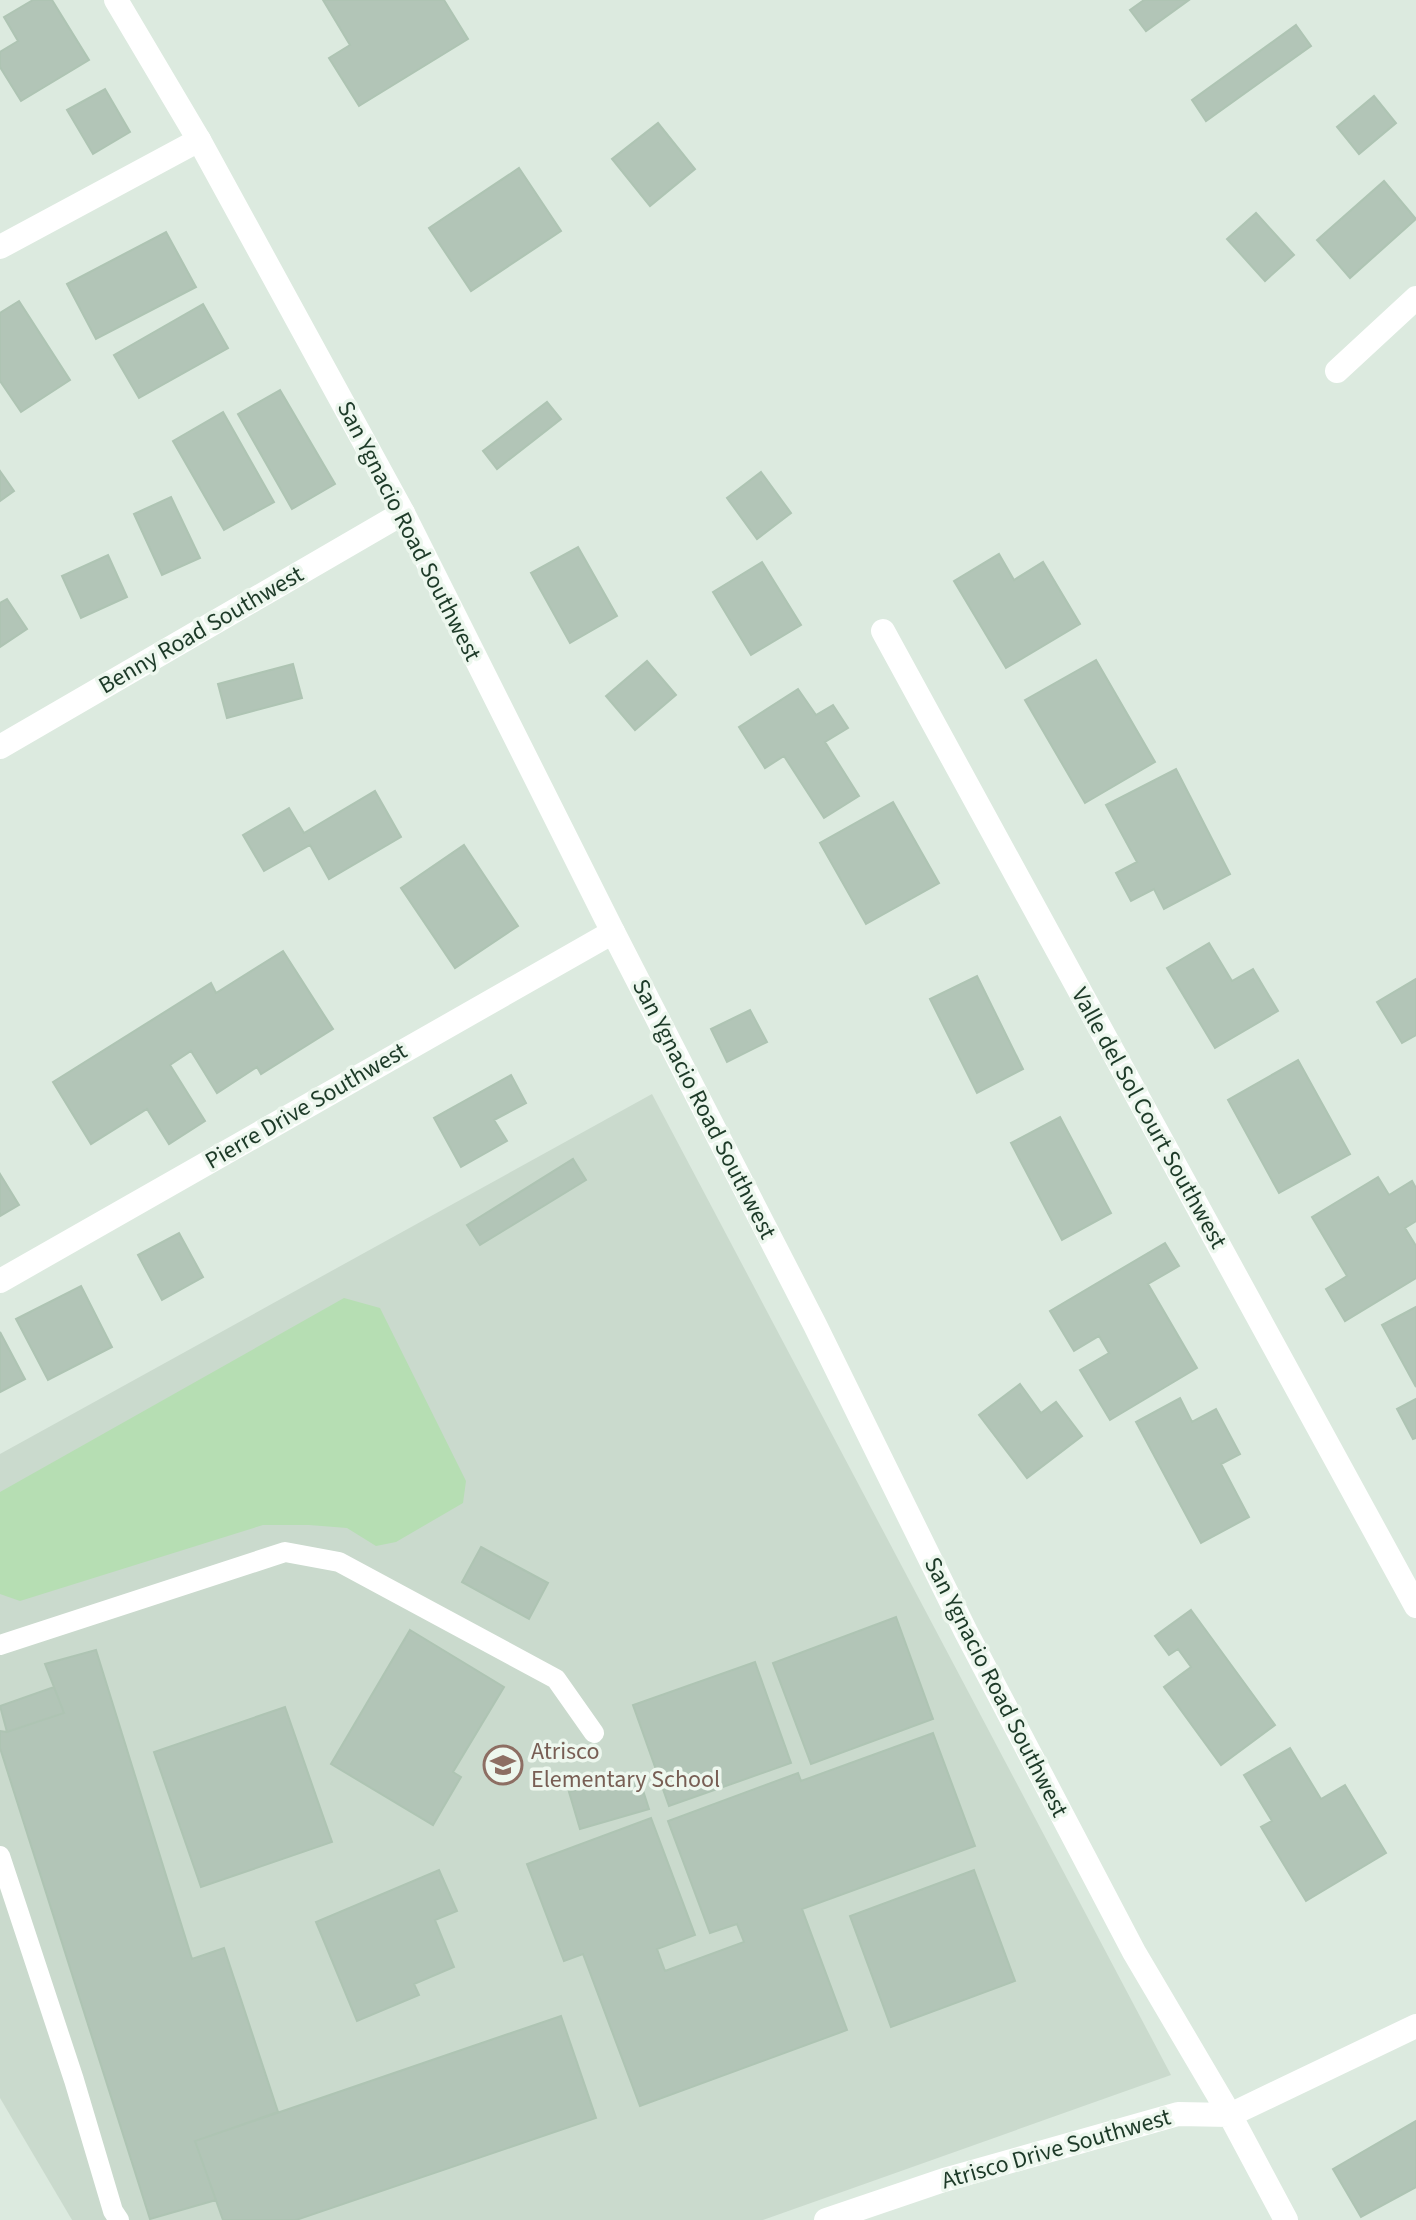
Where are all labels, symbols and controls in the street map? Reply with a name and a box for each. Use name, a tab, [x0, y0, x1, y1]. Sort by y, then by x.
street label: San Ygnacio Road Southwest	[328, 395, 490, 667]
street label: Benny Road Southwest	[92, 557, 310, 703]
street label: San Ygnacio Road Southwest	[623, 973, 785, 1245]
street label: Valle del Sol Court Southwest	[1063, 981, 1235, 1255]
street label: Pierre Drive Southwest	[198, 1034, 414, 1178]
street label: San Ygnacio Road Southwest	[915, 1551, 1077, 1823]
place label: Atrisco Elementary School	[531, 1734, 720, 1797]
school or university icon: Atrisco Elementary School	[482, 1744, 524, 1786]
street label: Atrisco Drive Southwest	[937, 2100, 1175, 2198]

